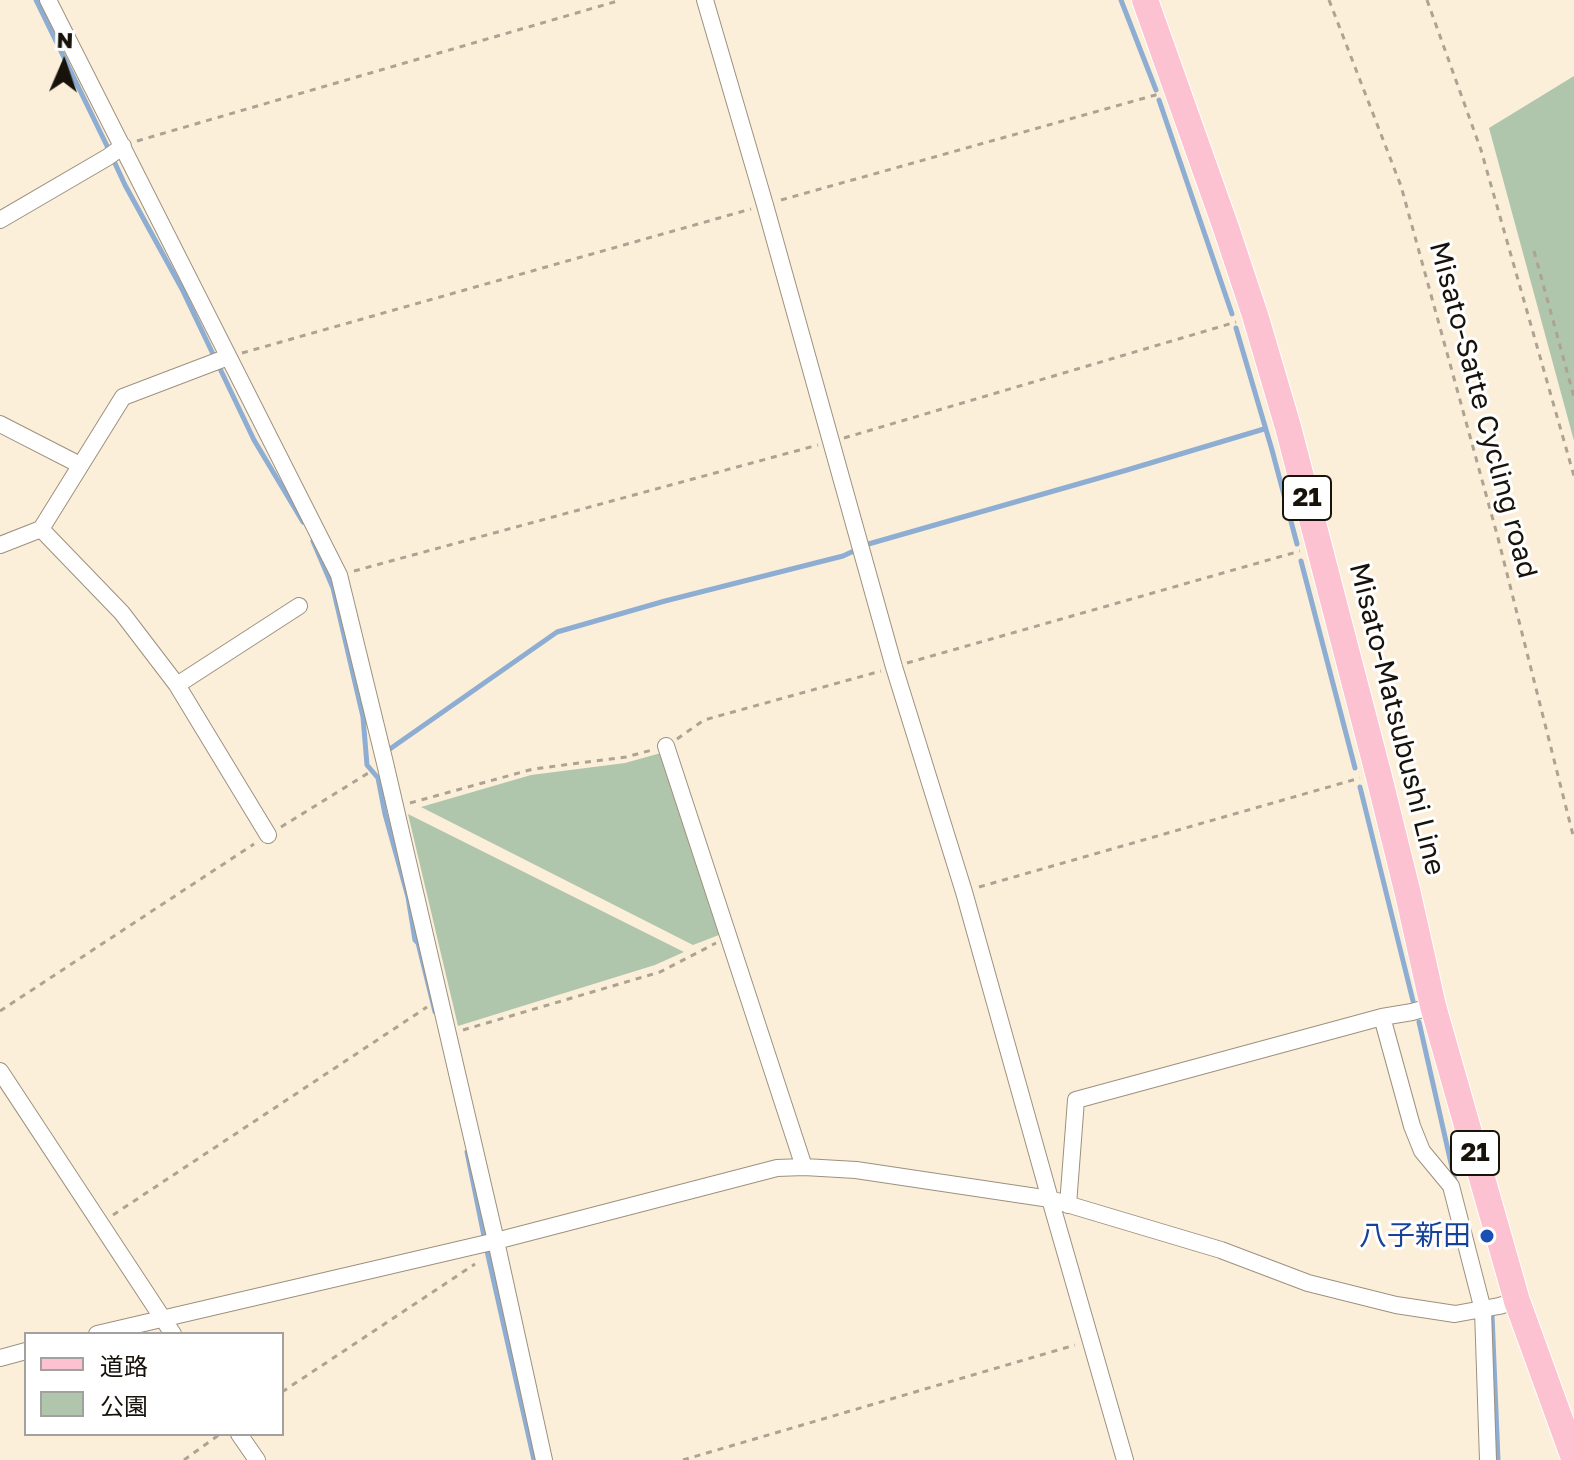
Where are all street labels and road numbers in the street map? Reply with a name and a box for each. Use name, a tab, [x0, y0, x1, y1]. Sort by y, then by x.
street label: Misato-Satte Cycling road	[1422, 238, 1544, 582]
road number: 21	[1283, 476, 1331, 520]
street label: Misato-Matsubushi Line	[1342, 559, 1452, 879]
road number: 21	[1451, 1131, 1499, 1175]

